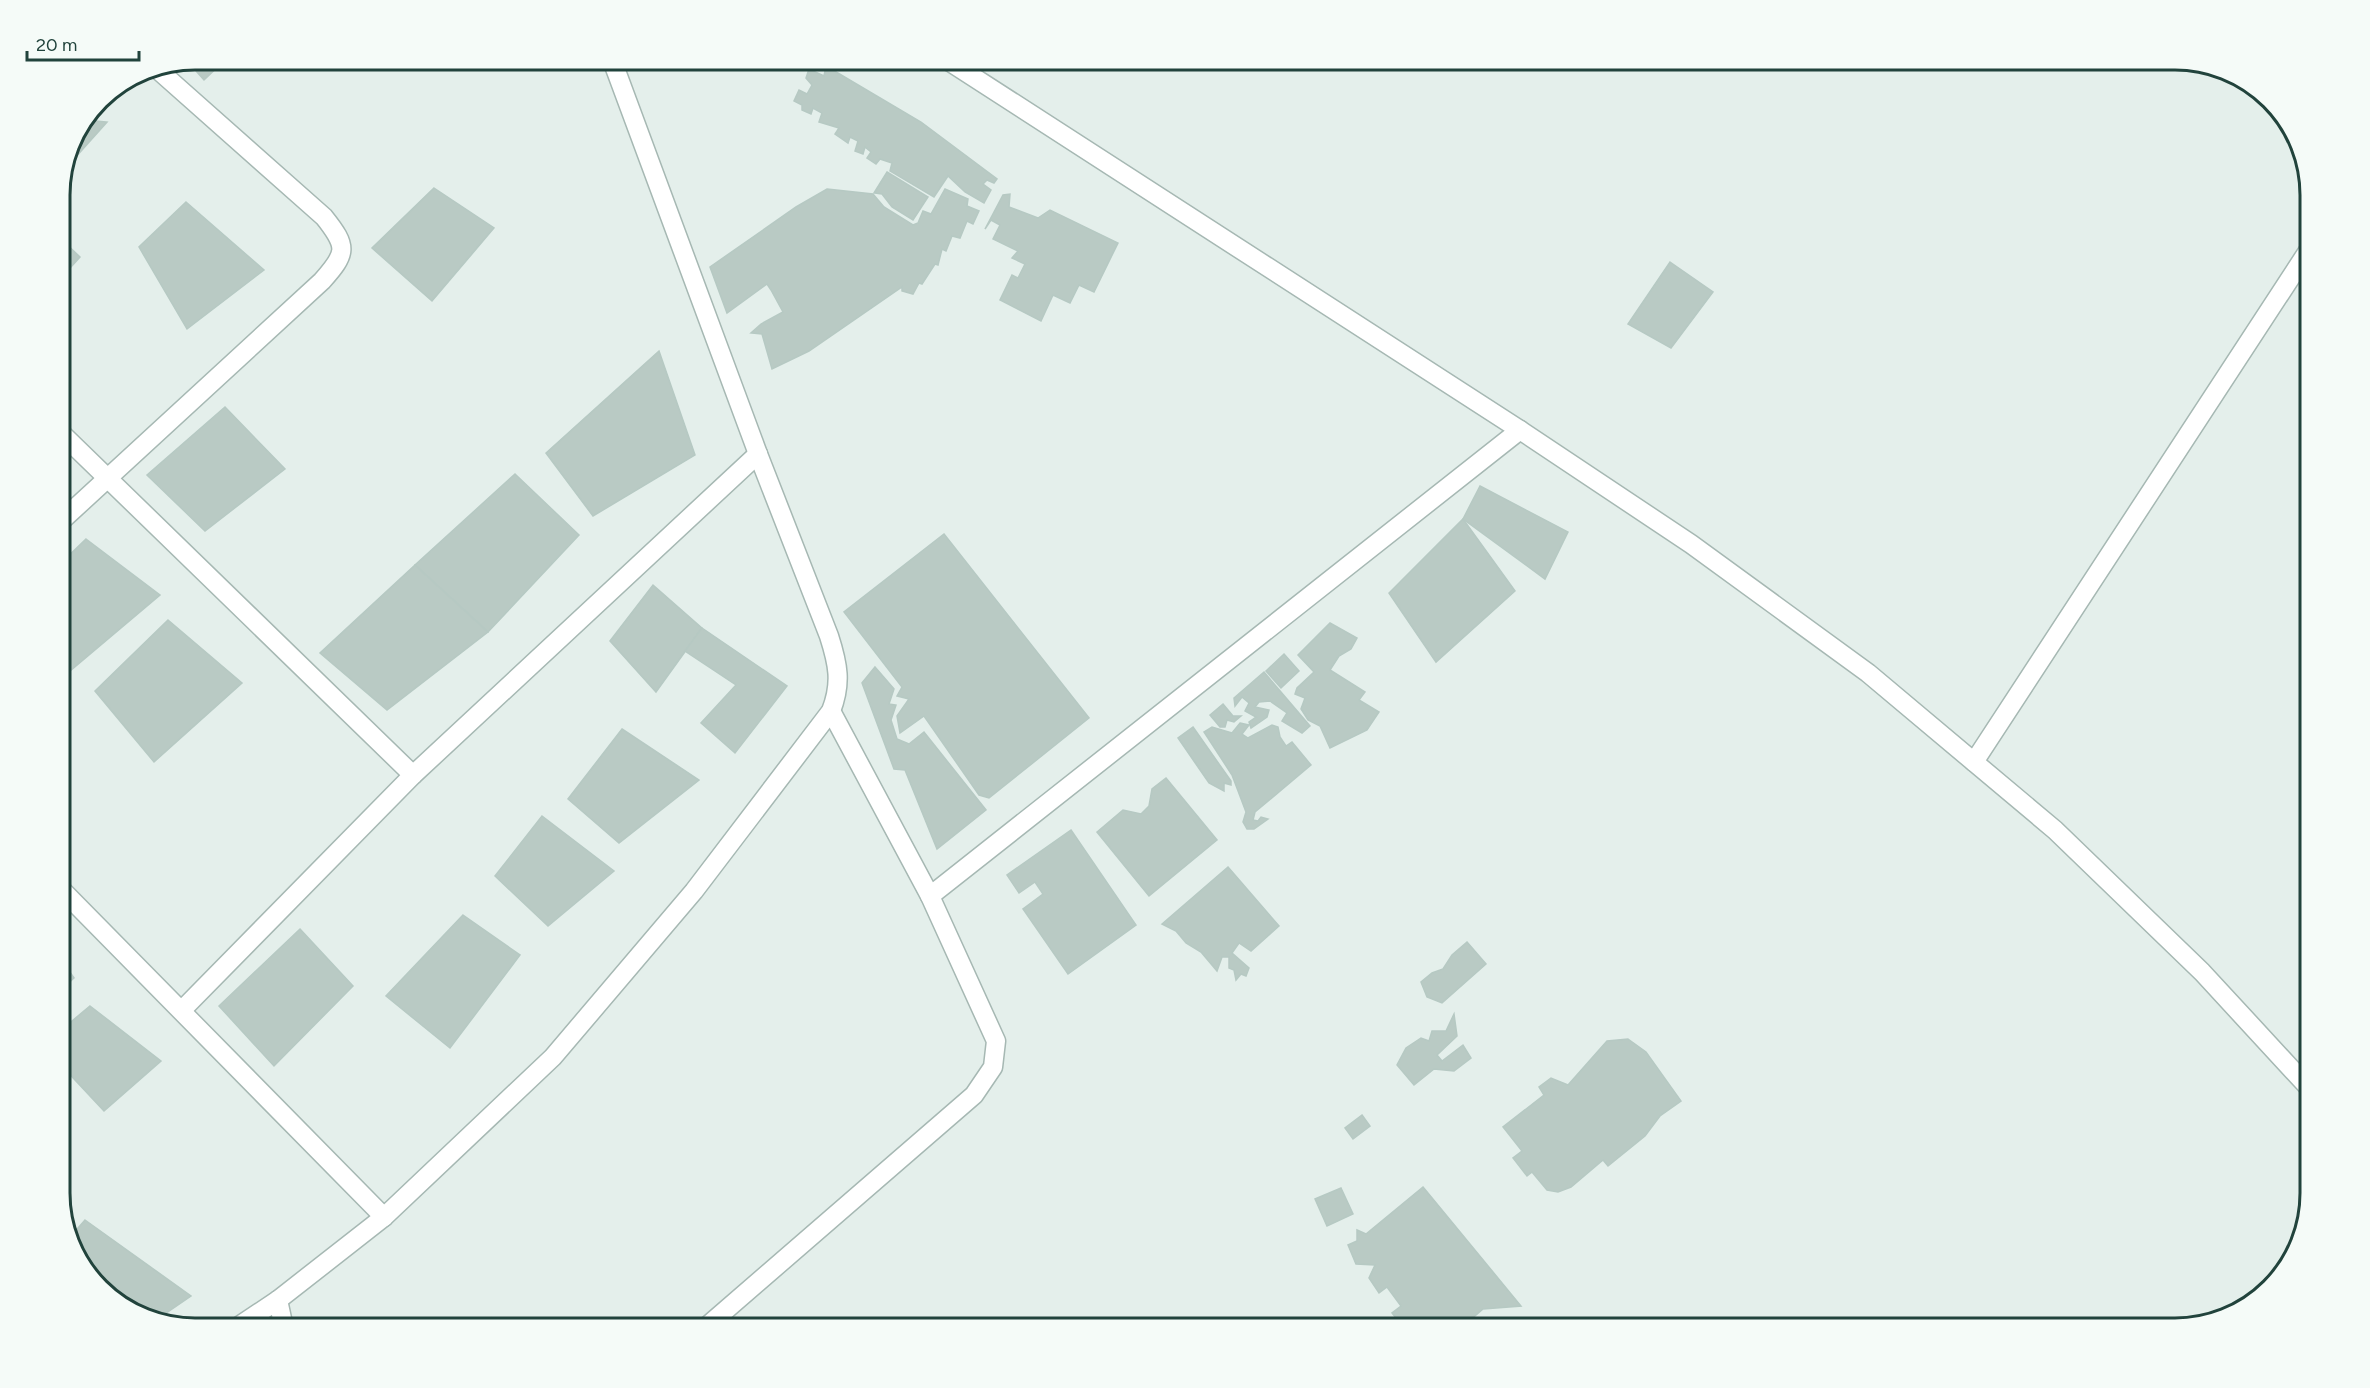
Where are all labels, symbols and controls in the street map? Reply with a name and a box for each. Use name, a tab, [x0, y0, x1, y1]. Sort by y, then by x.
scale bar	[27, 24, 140, 62]
text: 20 m	[36, 34, 77, 56]

